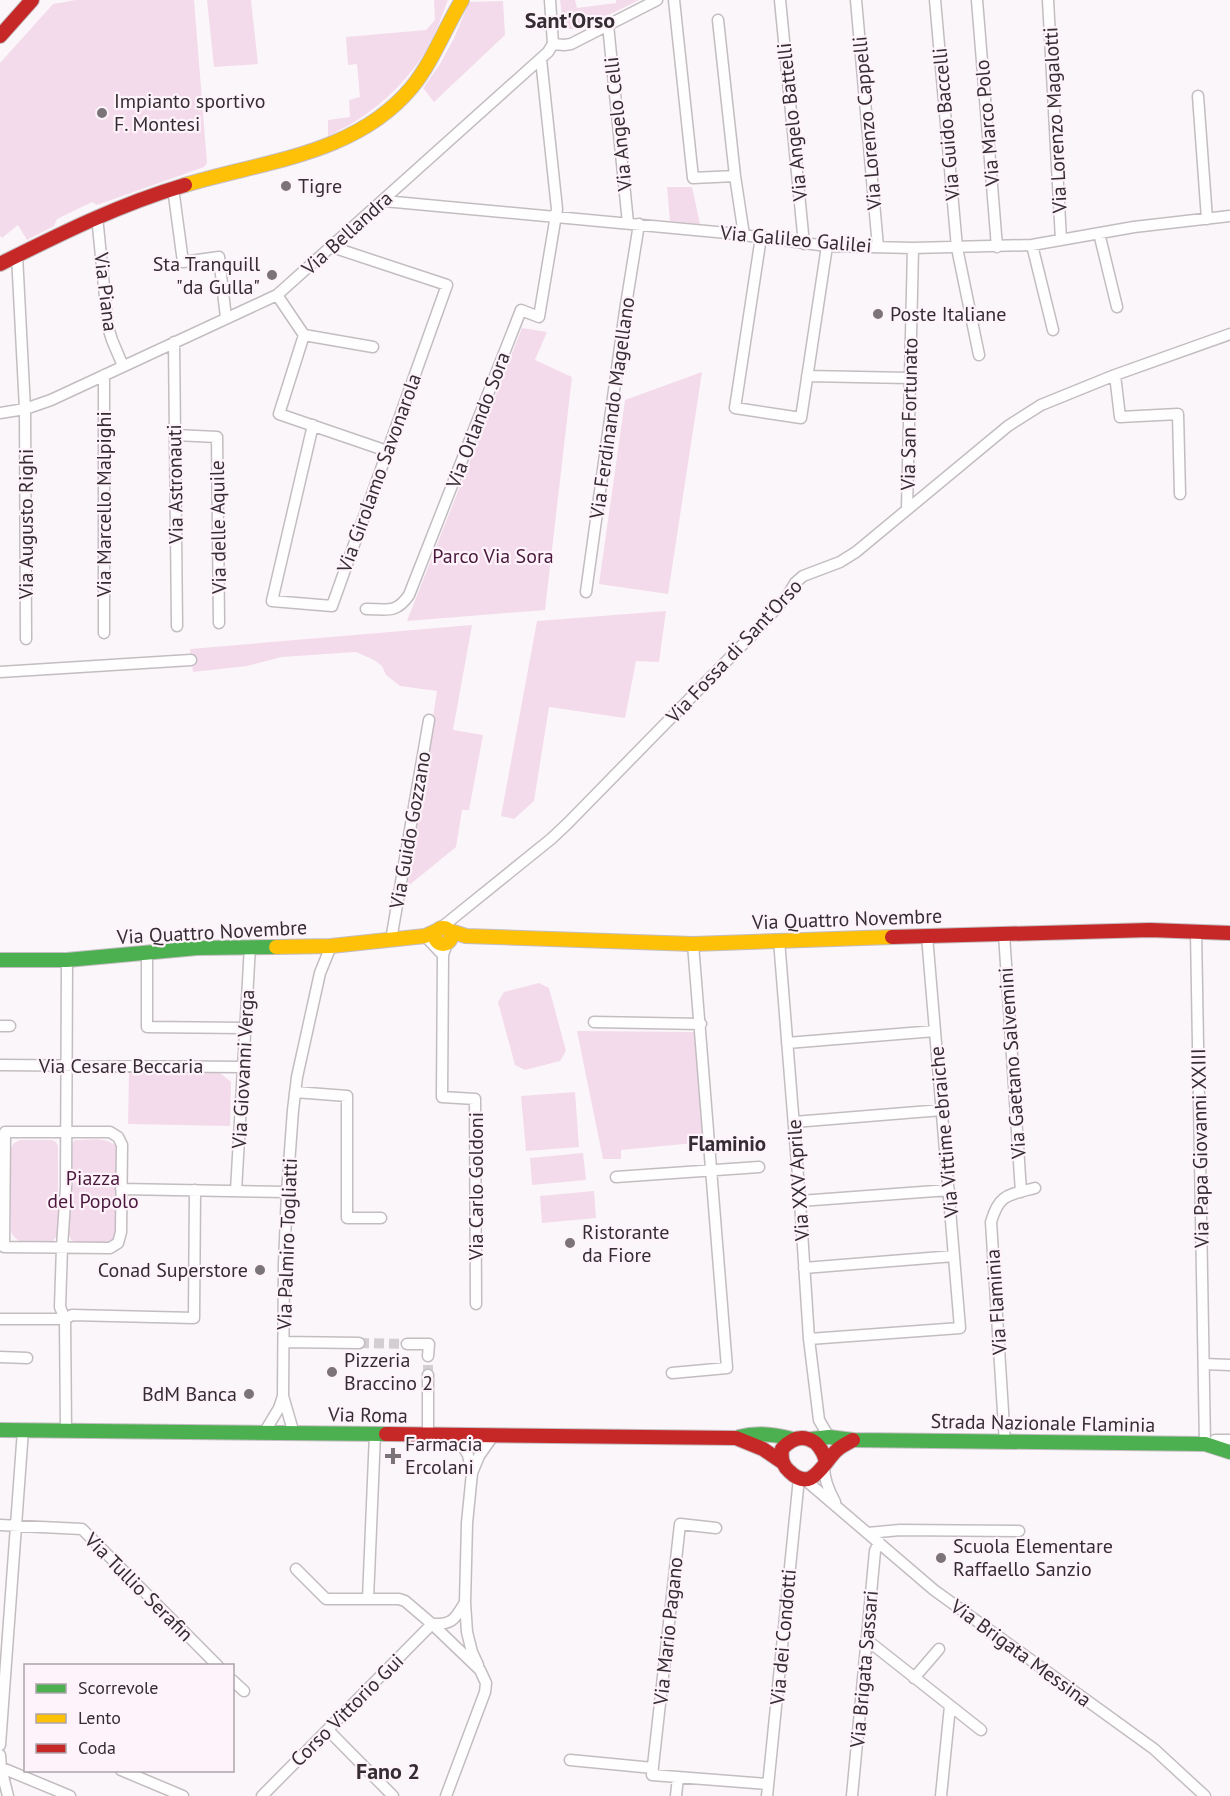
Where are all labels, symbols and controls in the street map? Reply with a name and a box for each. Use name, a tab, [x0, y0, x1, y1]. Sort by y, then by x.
district label: Sant'Orso	[525, 6, 615, 34]
street label: Via Lorenzo Magalotti	[1037, 26, 1073, 215]
street label: Via Lorenzo Cappelli	[846, 35, 888, 212]
street label: Via Angelo Battelli	[771, 42, 813, 203]
street label: Via Guido Baccelli	[926, 47, 966, 202]
street label: Via Angelo Celli	[598, 56, 638, 193]
street label: Via Marco Polo	[969, 59, 1006, 188]
place label: Impianto sportivo F. Montesi	[114, 88, 265, 137]
marker: Impianto sportivo F. Montesi	[95, 106, 109, 120]
place label: Tigre	[298, 173, 342, 199]
marker: Tigre	[279, 179, 293, 193]
street label: Via Bellandra	[295, 185, 398, 281]
street label: Via Galileo Galilei	[718, 219, 873, 259]
street label: Via Piana	[88, 250, 124, 333]
place label: Sta Tranquill "da Gulla"	[153, 251, 260, 300]
marker: Sta Tranquill "da Gulla"	[265, 268, 279, 282]
street label: Via Ferdinando Magellano	[583, 295, 640, 522]
place label: Poste Italiane	[890, 301, 1006, 327]
marker: Poste Italiane	[871, 307, 885, 321]
street label: Via San Fortunato	[895, 337, 923, 492]
street label: Via Orlando Sora	[440, 348, 516, 493]
street label: Via Girolamo Savonarola	[331, 370, 427, 577]
street label: Via Marcello Malpighi	[91, 411, 117, 598]
street label: Via Astronauti	[161, 424, 189, 545]
street label: Via Augusto Righi	[13, 449, 39, 600]
street label: Via delle Aquile	[204, 460, 232, 595]
park label: Parco Via Sora	[432, 543, 554, 569]
street label: Via Fossa di Sant'Orso	[660, 573, 808, 729]
street label: Via Guido Gozzano	[383, 749, 437, 912]
street label: Via Quattro Novembre	[750, 903, 943, 935]
street label: Via Quattro Novembre	[115, 914, 308, 950]
street label: Via Gaetano Salvemini	[992, 966, 1032, 1161]
street label: Via Giovanni Verga	[226, 989, 260, 1150]
street label: Via Vittime ebraiche	[924, 1045, 965, 1220]
street label: Via Papa Giovanni XXIII	[1185, 1048, 1215, 1249]
street label: Via Cesare Beccaria	[38, 1053, 203, 1079]
street label: Via Carlo Goldoni	[463, 1112, 489, 1261]
street label: Via XXV Aprile	[781, 1118, 815, 1243]
district label: Flaminio	[688, 1130, 766, 1157]
street label: Via Palmiro Togliatti	[271, 1158, 303, 1331]
park label: Piazza del Popolo	[47, 1165, 139, 1214]
place label: Ristorante da Fiore	[582, 1219, 669, 1268]
marker: Ristorante da Fiore	[563, 1236, 577, 1250]
street label: Via Flaminia	[979, 1248, 1013, 1357]
place label: Conad Superstore	[98, 1257, 248, 1283]
marker: Conad Superstore	[253, 1263, 267, 1277]
place label: Pizzeria Braccino 2	[344, 1347, 433, 1396]
marker: Pizzeria Braccino 2	[325, 1365, 339, 1379]
place label: BdM Banca	[142, 1381, 237, 1407]
marker: BdM Banca	[242, 1387, 256, 1401]
street label: Via Roma	[327, 1401, 408, 1429]
street label: Strada Nazionale Flaminia	[930, 1408, 1156, 1438]
place label: Farmacia Ercolani	[405, 1431, 483, 1480]
marker: Farmacia Ercolani	[386, 1449, 400, 1463]
street label: Via Tullio Serafin	[78, 1526, 199, 1647]
place label: Scuola Elementare Raffaello Sanzio	[953, 1533, 1113, 1582]
marker: Scuola Elementare Raffaello Sanzio	[934, 1551, 948, 1565]
street label: Via Mario Pagano	[647, 1556, 689, 1707]
street label: Via dei Condotti	[764, 1568, 802, 1707]
street label: Via Brigata Sassari	[844, 1589, 884, 1750]
street label: Via Brigata Messina	[945, 1593, 1096, 1713]
street label: Corso Vittorio Gui	[285, 1648, 409, 1772]
legend	[24, 1664, 234, 1772]
text: Scorrevole	[78, 1676, 158, 1699]
text: Lento	[78, 1706, 121, 1729]
text: Coda	[78, 1736, 116, 1759]
district label: Fano 2	[356, 1757, 420, 1785]

